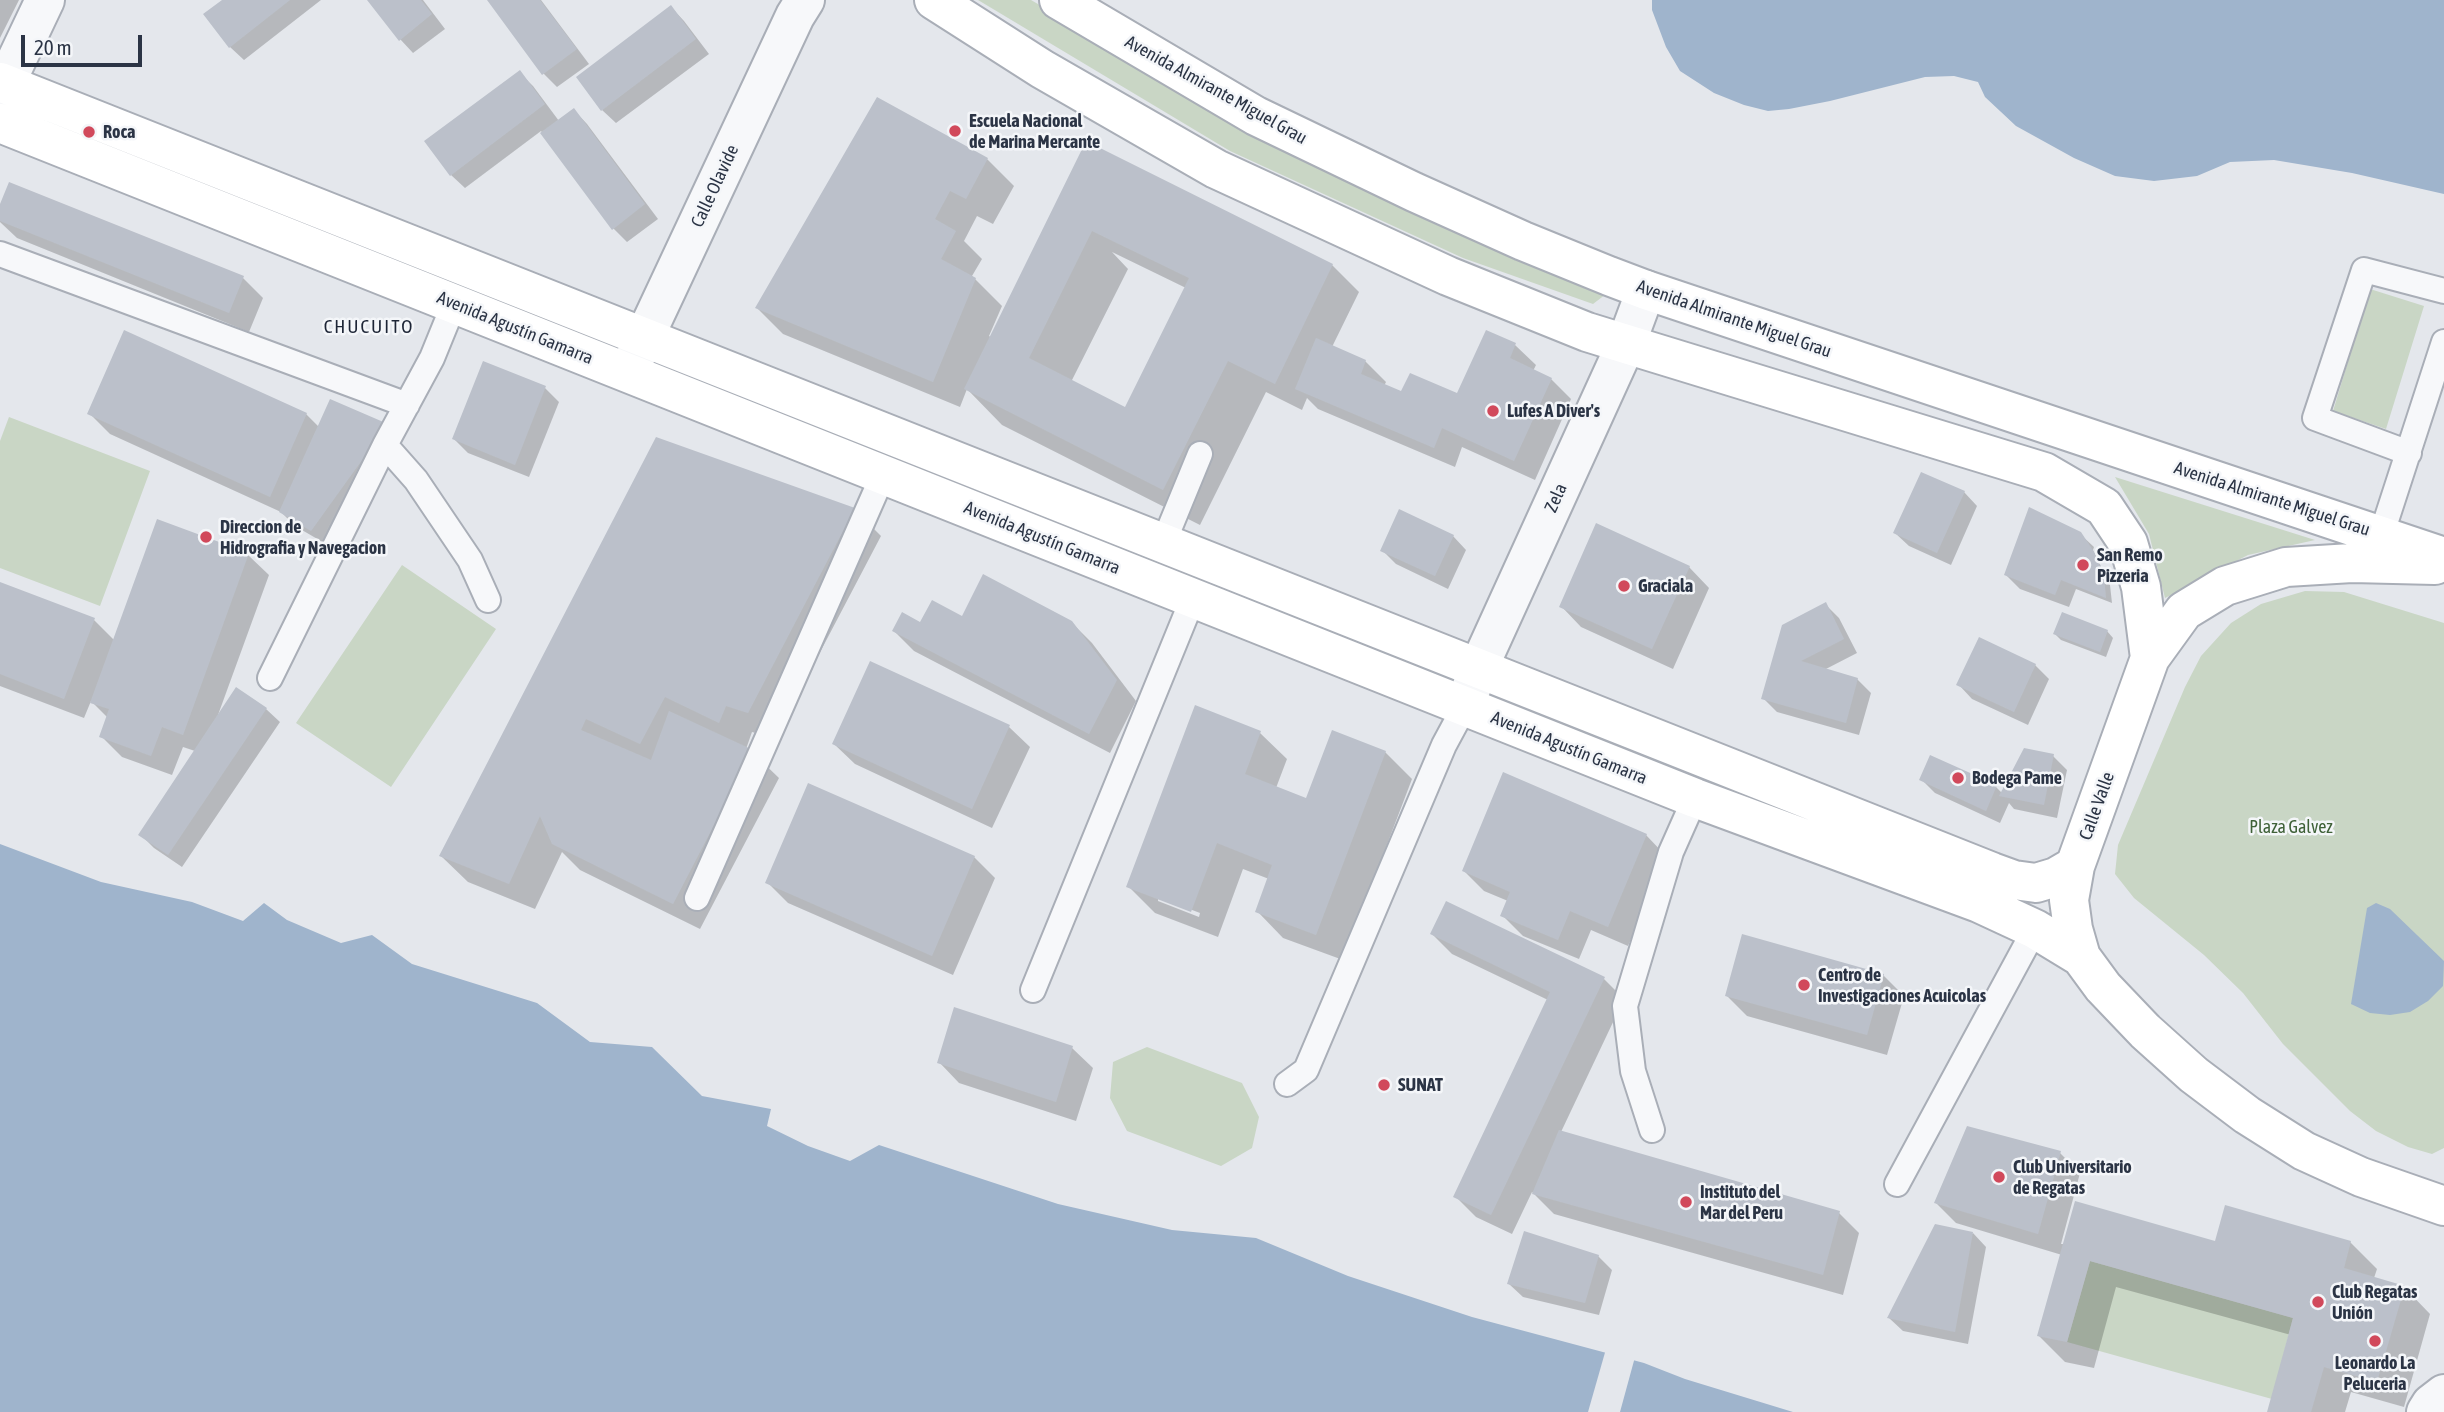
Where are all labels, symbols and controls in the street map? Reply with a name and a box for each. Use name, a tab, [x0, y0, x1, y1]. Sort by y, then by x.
scale bar	[24, 21, 145, 65]
street label: Avenida Almirante Miguel Grau	[1121, 31, 1311, 149]
text: 20 m	[34, 35, 72, 59]
place label: Escuela Nacional de Marina Mercante	[969, 110, 1100, 152]
place label: Roca	[103, 121, 135, 143]
marker: Escuela Nacional de Marina Mercante	[947, 123, 963, 139]
marker: Roca	[81, 124, 97, 140]
street label: Calle Olavide	[687, 141, 743, 231]
street label: Avenida Almirante Miguel Grau	[1634, 276, 1834, 362]
street label: Avenida Agustín Gamarra	[434, 287, 596, 369]
district label: CHUCUITO	[325, 316, 413, 338]
place label: Lufes A Diver's	[1507, 400, 1600, 422]
marker: Lufes A Diver's	[1485, 403, 1501, 419]
street label: Avenida Almirante Miguel Grau	[2171, 457, 2373, 541]
street label: Zela	[1540, 480, 1572, 516]
street label: Avenida Agustín Gamarra	[961, 497, 1123, 579]
place label: Direccion de Hidrografia y Navegacion	[220, 516, 386, 558]
marker: Direccion de Hidrografia y Navegacion	[198, 529, 214, 545]
place label: San Remo Pizzeria	[2097, 544, 2163, 586]
marker: San Remo Pizzeria	[2075, 557, 2091, 573]
place label: Graciala	[1638, 575, 1693, 597]
marker: Graciala	[1616, 578, 1632, 594]
street label: Avenida Agustín Gamarra	[1488, 707, 1650, 789]
place label: Bodega Pame	[1972, 767, 2062, 789]
street label: Calle Valle	[2075, 769, 2119, 843]
marker: Bodega Pame	[1950, 770, 1966, 786]
park label: Plaza Galvez	[2249, 816, 2333, 838]
place label: Centro de Investigaciones Acuicolas	[1818, 964, 1986, 1006]
marker: Centro de Investigaciones Acuicolas	[1796, 977, 1812, 993]
place label: SUNAT	[1398, 1074, 1443, 1096]
marker: SUNAT	[1376, 1077, 1392, 1093]
place label: Club Universitario de Regatas	[2013, 1156, 2132, 1198]
marker: Club Universitario de Regatas	[1991, 1169, 2007, 1185]
place label: Instituto del Mar del Peru	[1700, 1181, 1783, 1224]
marker: Instituto del Mar del Peru	[1678, 1194, 1694, 1210]
place label: Club Regatas Unión	[2332, 1281, 2417, 1324]
marker: Club Regatas Unión	[2310, 1294, 2326, 1310]
marker: Leonardo La Peluceria	[2367, 1333, 2383, 1349]
place label: Leonardo La Peluceria	[2335, 1352, 2415, 1394]

